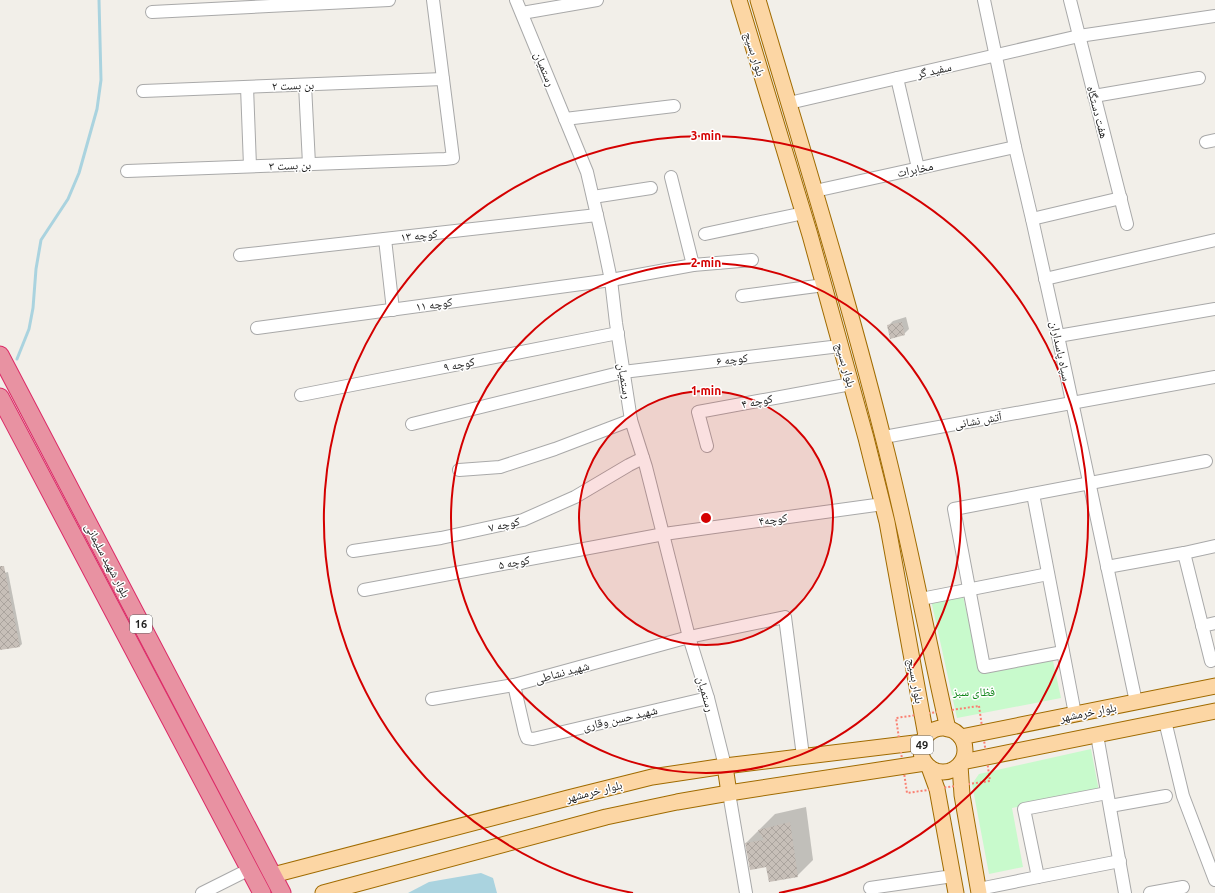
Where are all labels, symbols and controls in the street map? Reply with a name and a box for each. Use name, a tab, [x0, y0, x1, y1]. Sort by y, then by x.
street label: بلوار بسیج	[741, 30, 768, 78]
street label: رستمیان	[531, 50, 558, 89]
street label: سفید گر	[914, 60, 953, 82]
street label: بن بست ۲	[272, 78, 314, 94]
street label: هفت دستگاه	[1085, 84, 1111, 140]
text: 3 min	[691, 129, 721, 142]
street label: بن بست ۳	[269, 158, 311, 174]
street label: مخابرات	[896, 159, 935, 181]
street label: کوچه ۱۳	[400, 227, 438, 244]
text: 2 min	[691, 256, 721, 269]
street label: کوچه ۱۱	[415, 295, 453, 314]
street label: سپاه پاسداران	[1047, 320, 1074, 383]
street label: بلوار بسیج	[832, 341, 859, 389]
street label: کوچه ۶	[715, 351, 749, 368]
street label: کوچه ۹	[442, 355, 476, 374]
street label: رستمیان	[615, 362, 634, 400]
text: 1 min	[691, 384, 721, 397]
street label: کوچه ۴	[740, 392, 774, 411]
street label: آتش نشانی	[953, 409, 1004, 432]
centre of rings	[699, 511, 713, 525]
street label: کوچه۴	[758, 511, 788, 528]
street label: کوچه ۷	[487, 514, 521, 535]
street label: بلوار شهید سلیمانی	[82, 521, 133, 600]
street label: کوچه ۵	[497, 553, 531, 572]
road number: 16	[130, 615, 152, 633]
street label: بلوار بسیج	[904, 657, 926, 705]
street label: شهید نشاطی	[533, 658, 591, 687]
street label: رستمیان	[694, 675, 717, 714]
park label: فظای سبز	[952, 685, 995, 699]
street label: بلوار خرمشهر	[1058, 700, 1118, 725]
street label: شهید حسن وقاری	[581, 703, 659, 734]
road number: 49	[911, 736, 933, 754]
street label: بلوار خرمشهر	[564, 778, 624, 806]

